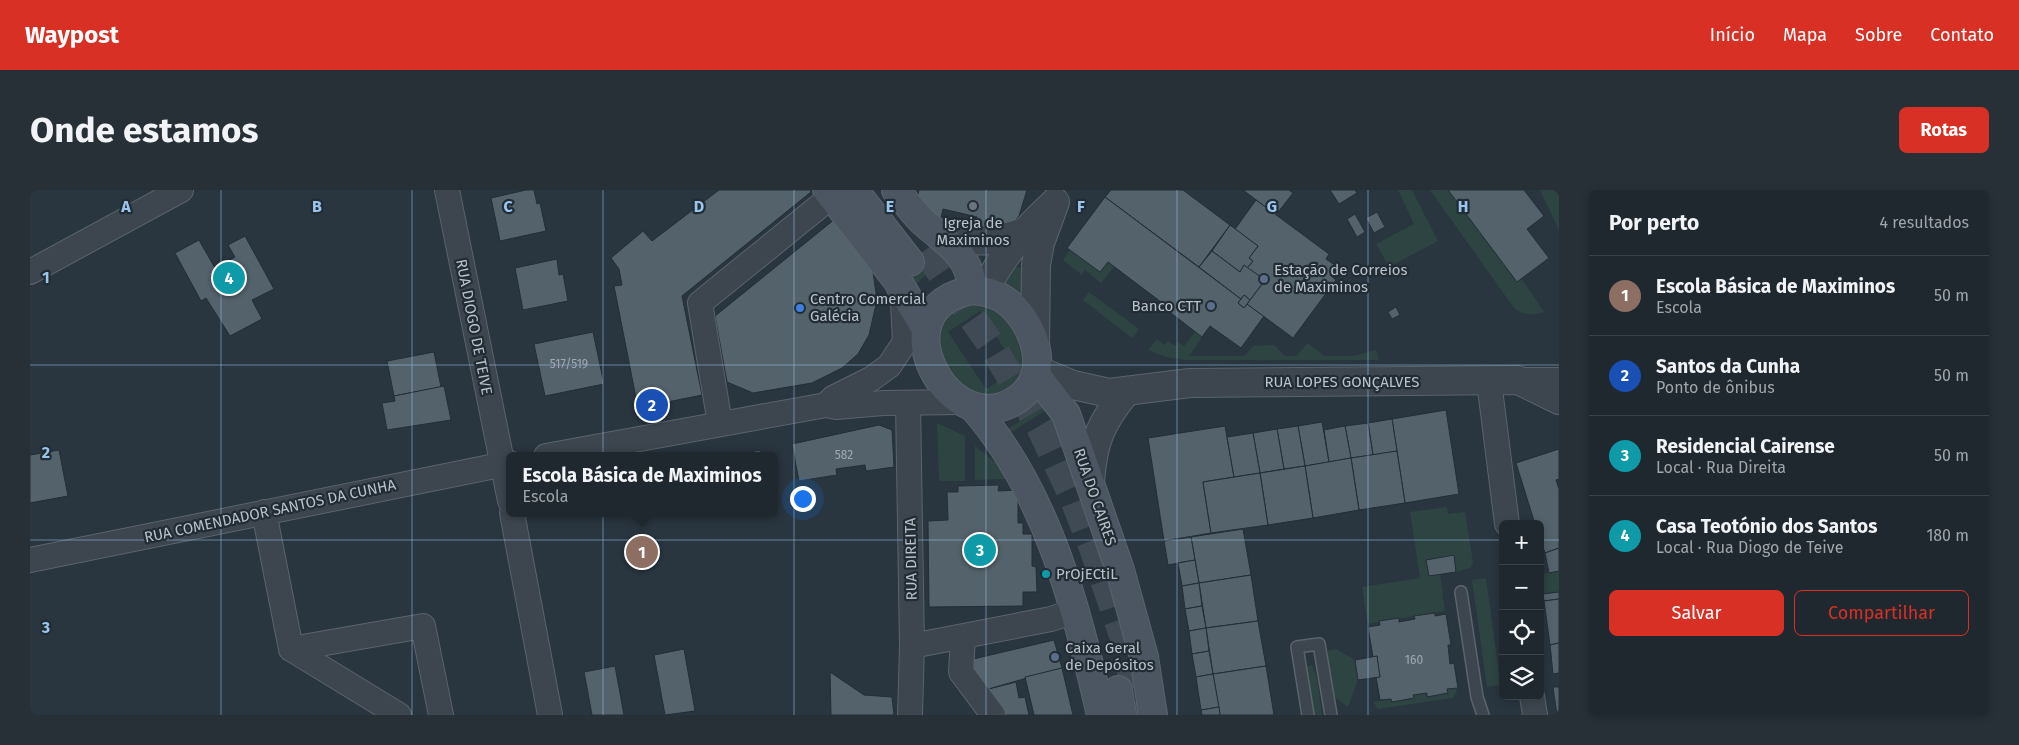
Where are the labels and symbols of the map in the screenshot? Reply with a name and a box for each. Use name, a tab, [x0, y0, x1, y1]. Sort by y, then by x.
text: A	[120, 197, 131, 216]
text: B	[312, 197, 322, 216]
text: C	[503, 197, 513, 216]
text: D	[694, 197, 704, 216]
text: E	[886, 197, 894, 216]
text: F	[1077, 197, 1085, 216]
text: G	[1267, 197, 1277, 216]
text: H	[1458, 197, 1468, 216]
marker: Igreja de Maximinos	[967, 200, 979, 212]
place label: Igreja de Maximinos	[937, 214, 1009, 249]
street label: RUA DIOGO DE TEIVE	[452, 258, 496, 396]
pin: 4	[213, 259, 245, 297]
place label: Estação de Correios de Maximinos	[1274, 261, 1408, 296]
text: 1	[42, 268, 50, 287]
marker: Estação de Correios de Maximinos	[1258, 273, 1270, 285]
place label: Centro Comercial Galécia	[810, 290, 926, 325]
place label: Banco CTT	[1132, 297, 1201, 315]
marker: Banco CTT	[1205, 300, 1217, 312]
marker: Centro Comercial Galécia	[794, 302, 806, 314]
house number: 517/519	[550, 357, 588, 371]
street label: RUA LOPES GONÇALVES	[1264, 373, 1420, 391]
pin: 2	[636, 386, 668, 424]
text: 2	[42, 443, 50, 462]
street label: RUA DO CAIRES	[1070, 446, 1120, 548]
house number: 582	[835, 448, 853, 462]
street label: RUA COMENDADOR SANTOS DA CUNHA	[143, 475, 398, 547]
your location	[790, 486, 816, 512]
street label: RUA DIREITA	[901, 517, 921, 600]
pin: 3	[964, 531, 996, 569]
pin: 1	[626, 533, 658, 571]
place label: PrOjECtiL	[1056, 565, 1118, 583]
marker: PrOjECtiL	[1040, 568, 1052, 580]
text: 3	[41, 618, 50, 637]
place label: Caixa Geral de Depósitos	[1065, 639, 1154, 674]
marker: Caixa Geral de Depósitos	[1049, 651, 1061, 663]
house number: 160	[1405, 653, 1423, 667]

